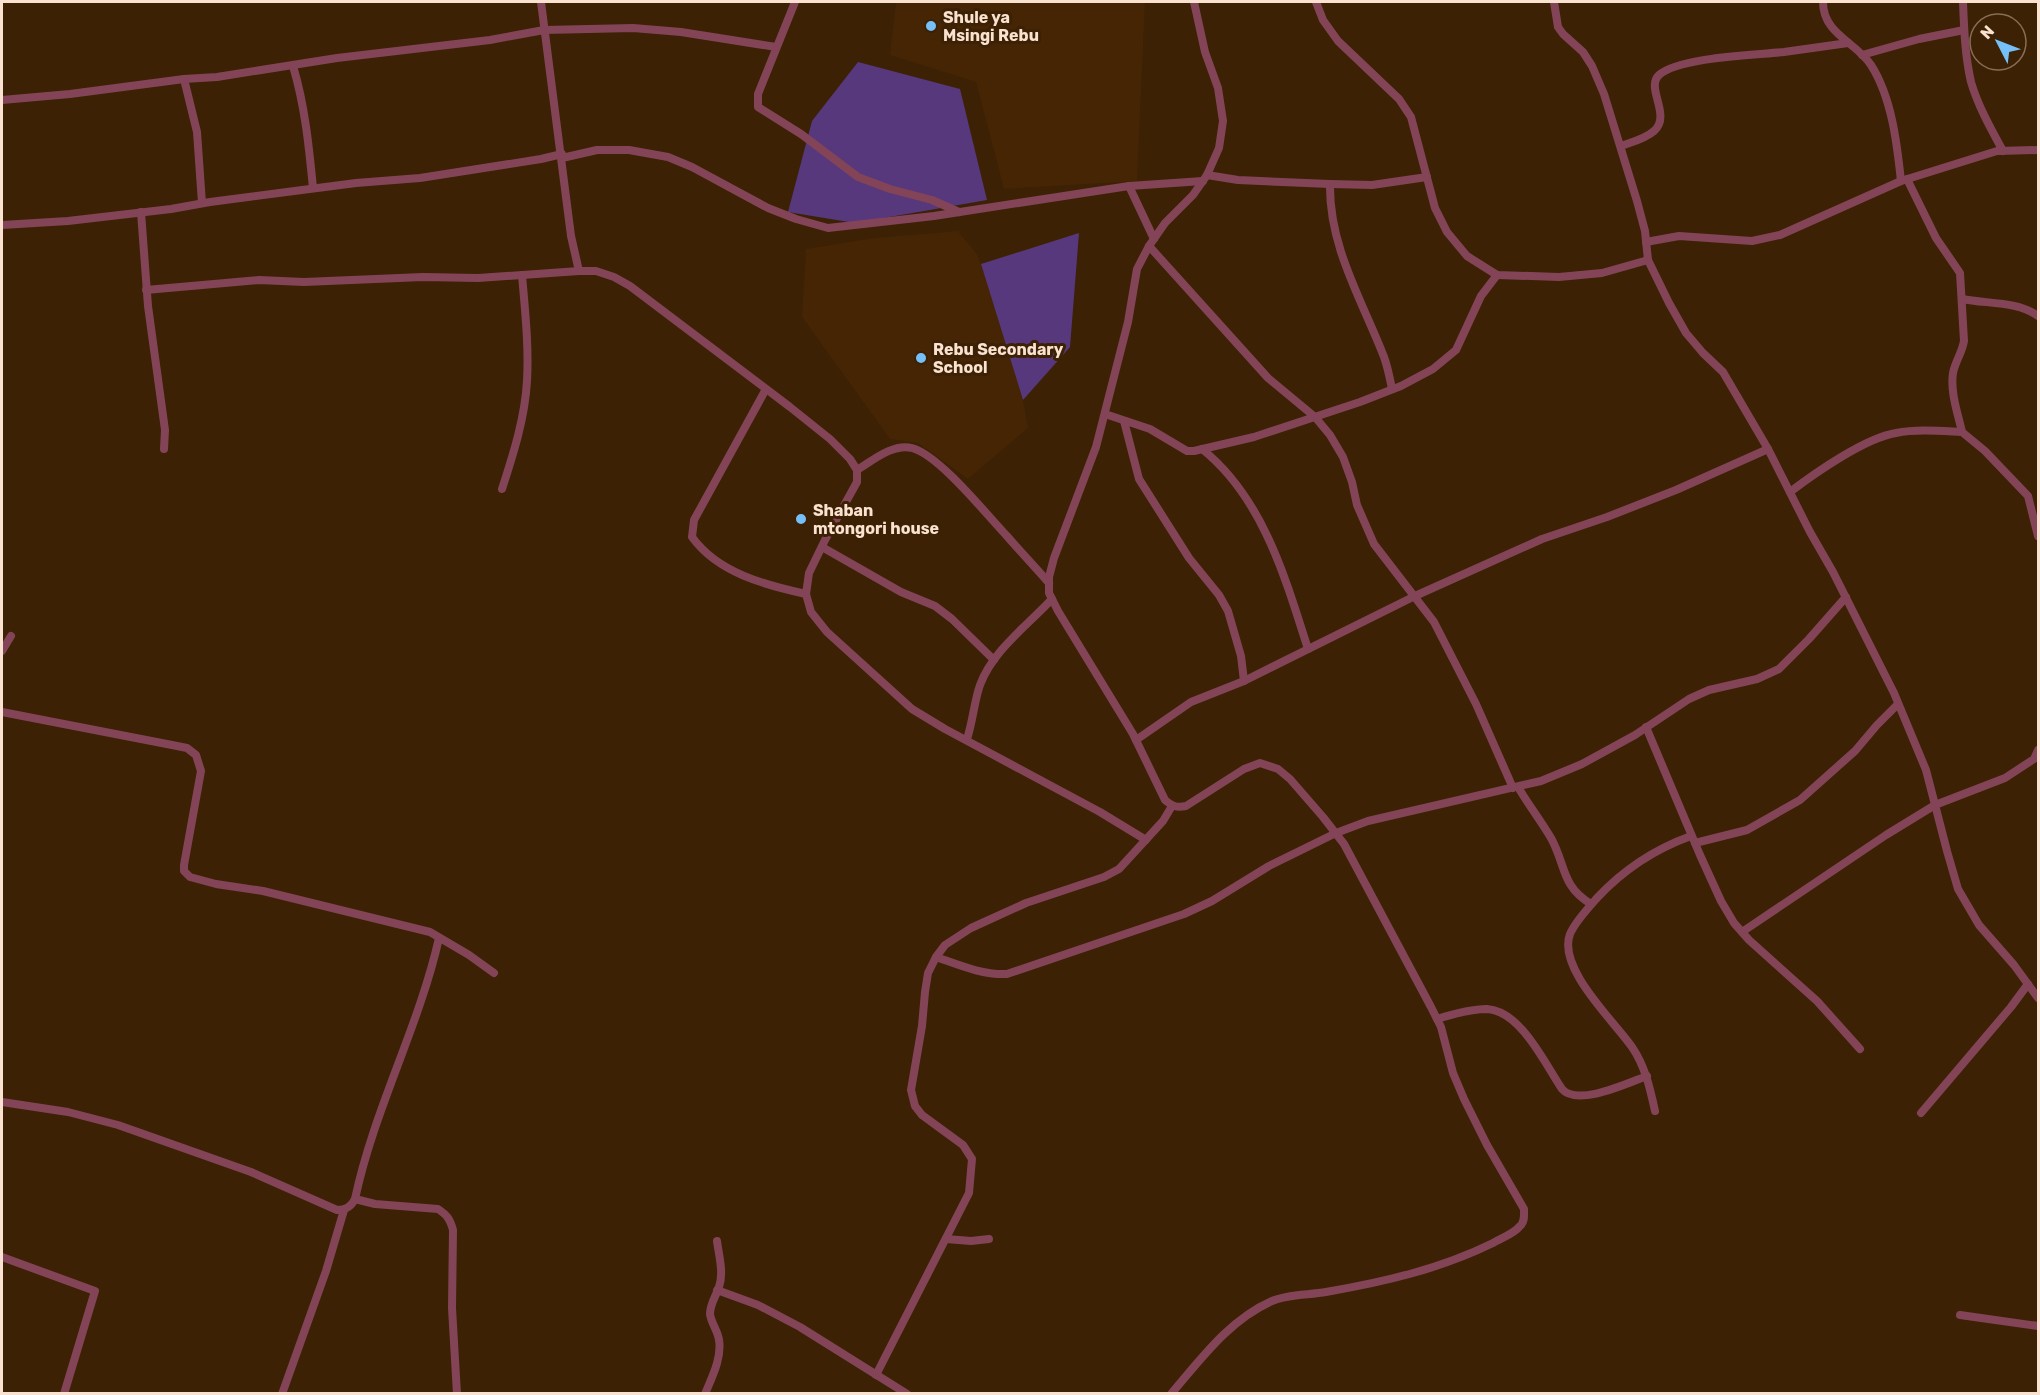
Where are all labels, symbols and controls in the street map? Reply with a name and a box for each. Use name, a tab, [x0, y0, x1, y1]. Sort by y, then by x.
place label: Shule ya Msingi Rebu	[943, 8, 1039, 45]
north arrow	[1968, 12, 2028, 72]
marker: Shule ya Msingi Rebu	[924, 19, 938, 33]
text: N	[1976, 22, 1998, 43]
place label: Rebu Secondary School	[933, 340, 1064, 377]
marker: Rebu Secondary School	[914, 351, 928, 365]
place label: Shaban mtongori house	[813, 501, 939, 538]
marker: Shaban mtongori house	[794, 512, 808, 526]

